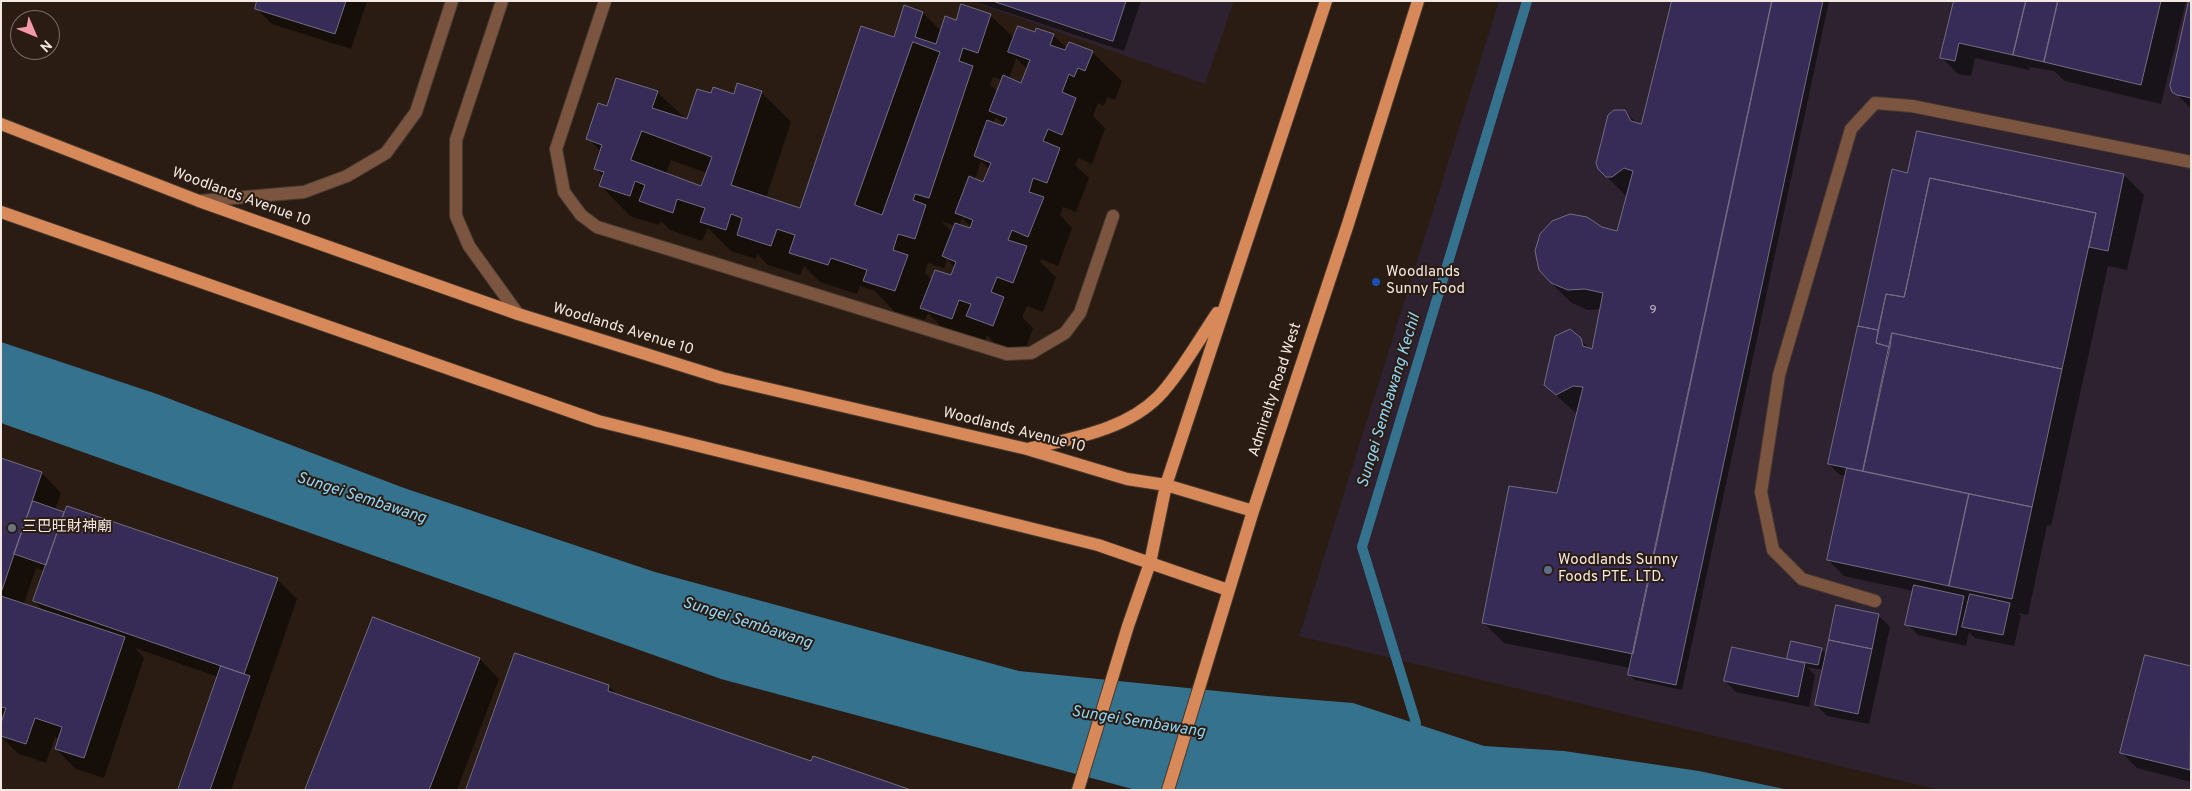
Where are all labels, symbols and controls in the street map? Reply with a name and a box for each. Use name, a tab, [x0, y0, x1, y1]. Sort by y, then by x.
north arrow	[10, 10, 60, 60]
text: N	[36, 36, 55, 55]
street label: Woodlands Avenue 10	[169, 164, 313, 232]
place label: Woodlands Sunny Food	[1386, 264, 1465, 299]
marker: Woodlands Sunny Food	[1370, 276, 1382, 288]
street label: Woodlands Avenue 10	[550, 300, 696, 360]
house number: 9	[1649, 304, 1657, 318]
water label: Sungei Sembawang Kechil	[1354, 312, 1426, 490]
street label: Admiralty Road West	[1246, 321, 1306, 459]
street label: Woodlands Avenue 10	[941, 405, 1087, 457]
water label: Sungei Sembawang	[294, 469, 428, 529]
place label: 三巴旺財神廟	[22, 519, 112, 537]
marker: 三巴旺財神廟	[6, 522, 18, 534]
place label: Woodlands Sunny Foods PTE. LTD.	[1558, 552, 1678, 587]
marker: Woodlands Sunny Foods PTE. LTD.	[1542, 564, 1554, 576]
water label: Sungei Sembawang	[680, 594, 814, 654]
water label: Sungei Sembawang	[1070, 703, 1206, 743]

